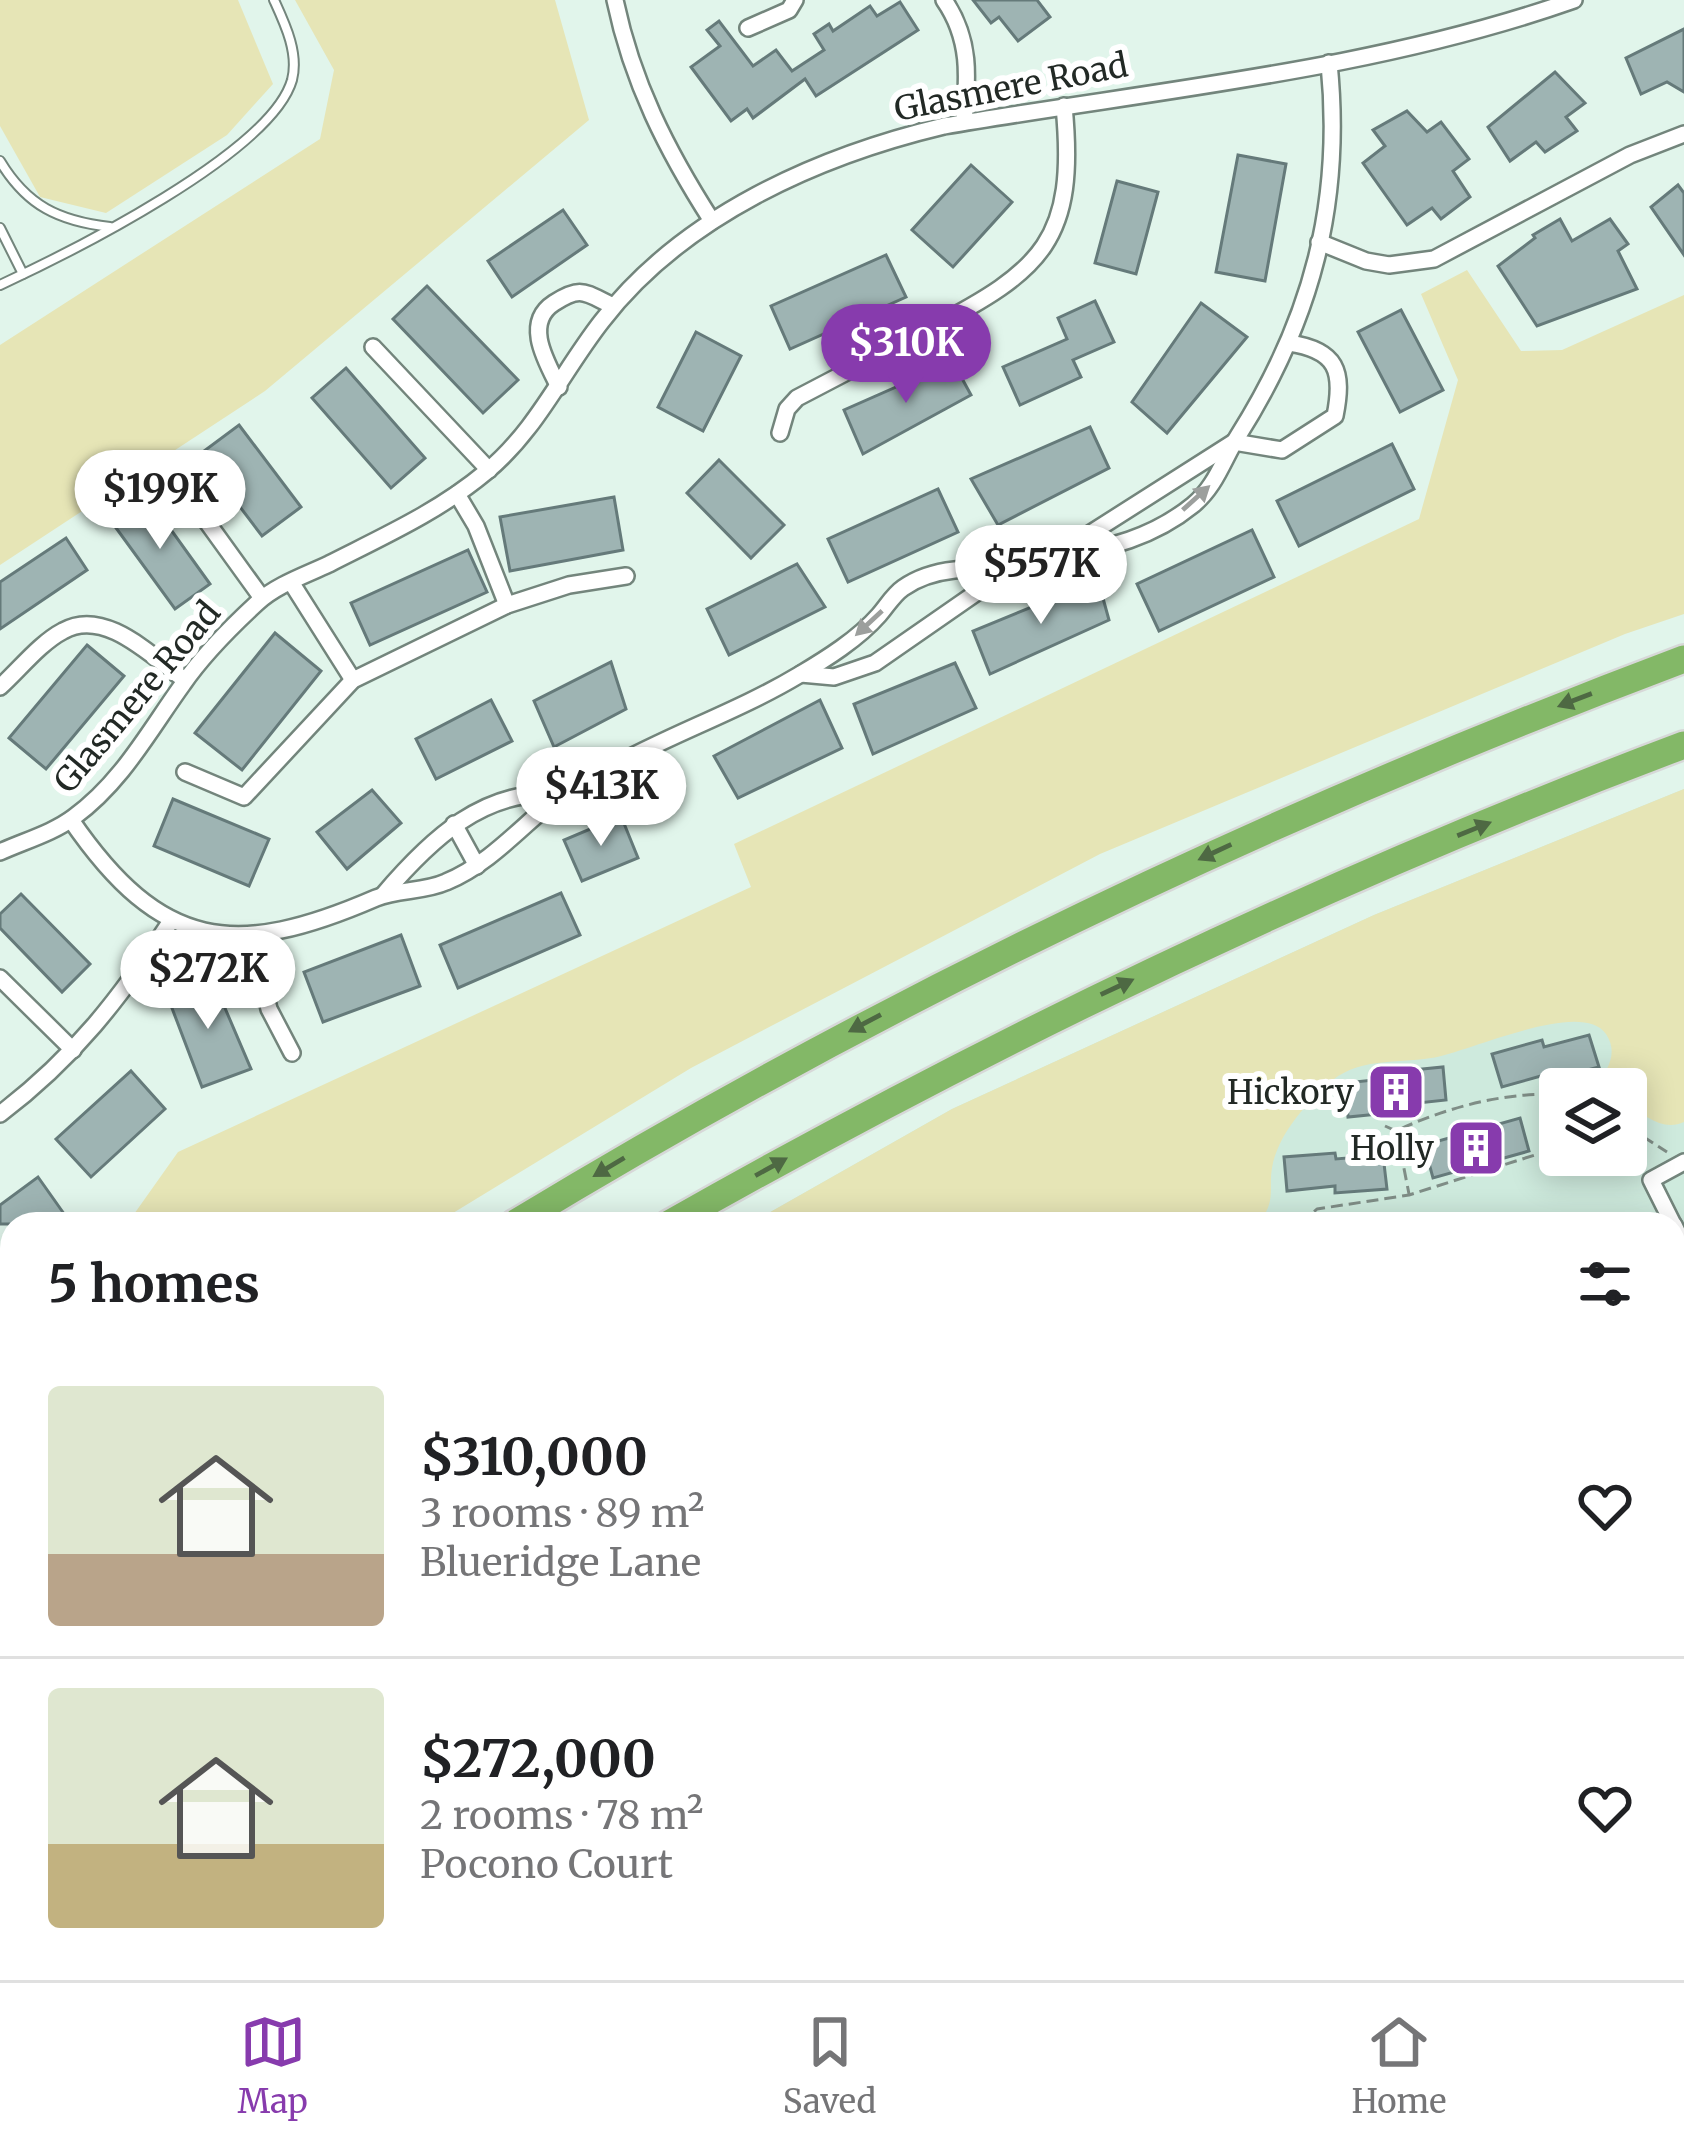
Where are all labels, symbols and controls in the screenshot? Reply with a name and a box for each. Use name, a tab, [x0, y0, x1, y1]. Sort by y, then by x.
street label: Glasmere Road	[891, 44, 1131, 130]
pin: $310K	[822, 304, 990, 406]
text: $310K	[848, 318, 964, 367]
pin: $199K	[76, 450, 244, 552]
text: $199K	[102, 464, 218, 513]
one-way arrow	[1182, 485, 1211, 512]
pin: $557K	[957, 525, 1125, 627]
text: $557K	[982, 539, 1100, 588]
street label: Glasmere Road	[45, 593, 229, 801]
one-way arrow	[855, 609, 884, 636]
one-way arrow	[1556, 692, 1592, 711]
pin: $413K	[517, 747, 685, 849]
text: $413K	[543, 761, 659, 810]
one-way arrow	[1456, 819, 1492, 838]
one-way arrow	[1197, 842, 1232, 862]
pin: $272K	[124, 930, 292, 1032]
text: $272K	[147, 944, 269, 993]
one-way arrow	[1100, 977, 1135, 997]
one-way arrow	[848, 1012, 882, 1033]
building icon: Hickory	[1365, 1061, 1427, 1123]
map controls	[1539, 1068, 1647, 1176]
button: layers	[1539, 1068, 1647, 1176]
place label: Hickory	[1227, 1072, 1355, 1113]
building icon: Holly	[1445, 1117, 1507, 1179]
place label: Holly	[1350, 1128, 1435, 1169]
one-way arrow	[592, 1155, 626, 1176]
one-way arrow	[754, 1157, 789, 1178]
icon: filters	[1572, 1251, 1638, 1317]
text: 5 homes	[48, 1252, 260, 1316]
text: $310,000	[420, 1425, 648, 1489]
icon: home	[144, 1434, 288, 1578]
icon: heart	[1572, 1473, 1638, 1539]
text: 3 rooms · 89 m²	[420, 1489, 704, 1538]
text: Blueridge Lane	[420, 1538, 701, 1587]
text: $272,000	[420, 1727, 656, 1791]
icon: home	[144, 1736, 288, 1880]
icon: heart	[1572, 1775, 1638, 1841]
text: 2 rooms · 78 m²	[420, 1791, 703, 1840]
text: Pocono Court	[420, 1840, 673, 1889]
tab: Map	[238, 2009, 308, 2122]
tab: Saved	[783, 2009, 876, 2122]
tab: Home	[1351, 2009, 1447, 2122]

